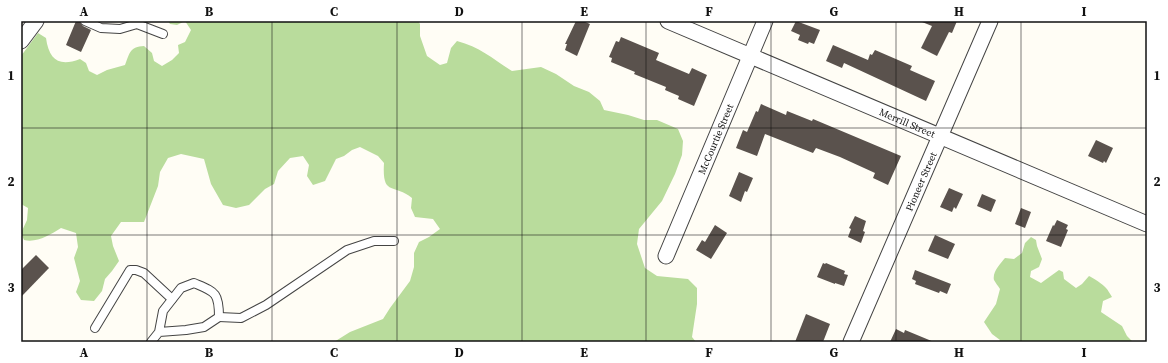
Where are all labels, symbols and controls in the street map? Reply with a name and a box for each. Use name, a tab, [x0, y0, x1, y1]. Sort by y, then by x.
text: A	[80, 3, 89, 20]
text: B	[205, 3, 214, 20]
text: C	[330, 3, 338, 20]
text: D	[454, 3, 464, 20]
text: E	[580, 3, 588, 20]
text: F	[705, 3, 713, 20]
text: G	[830, 3, 839, 20]
text: H	[954, 3, 964, 20]
text: I	[1081, 3, 1087, 20]
text: 1	[7, 67, 15, 84]
text: 1	[1153, 67, 1161, 84]
street label: McCourtie Street	[695, 101, 737, 176]
street label: Merrill Street	[877, 105, 938, 141]
street label: Pioneer Street	[902, 149, 940, 213]
text: 2	[7, 173, 15, 190]
text: 2	[1153, 173, 1161, 190]
text: 3	[7, 279, 15, 296]
text: 3	[1153, 279, 1161, 296]
text: A	[80, 344, 89, 361]
text: B	[205, 344, 214, 361]
text: C	[330, 344, 338, 361]
text: D	[454, 344, 464, 361]
text: E	[580, 344, 588, 361]
text: F	[705, 344, 713, 361]
text: G	[830, 344, 839, 361]
text: H	[954, 344, 964, 361]
text: I	[1081, 344, 1087, 361]

